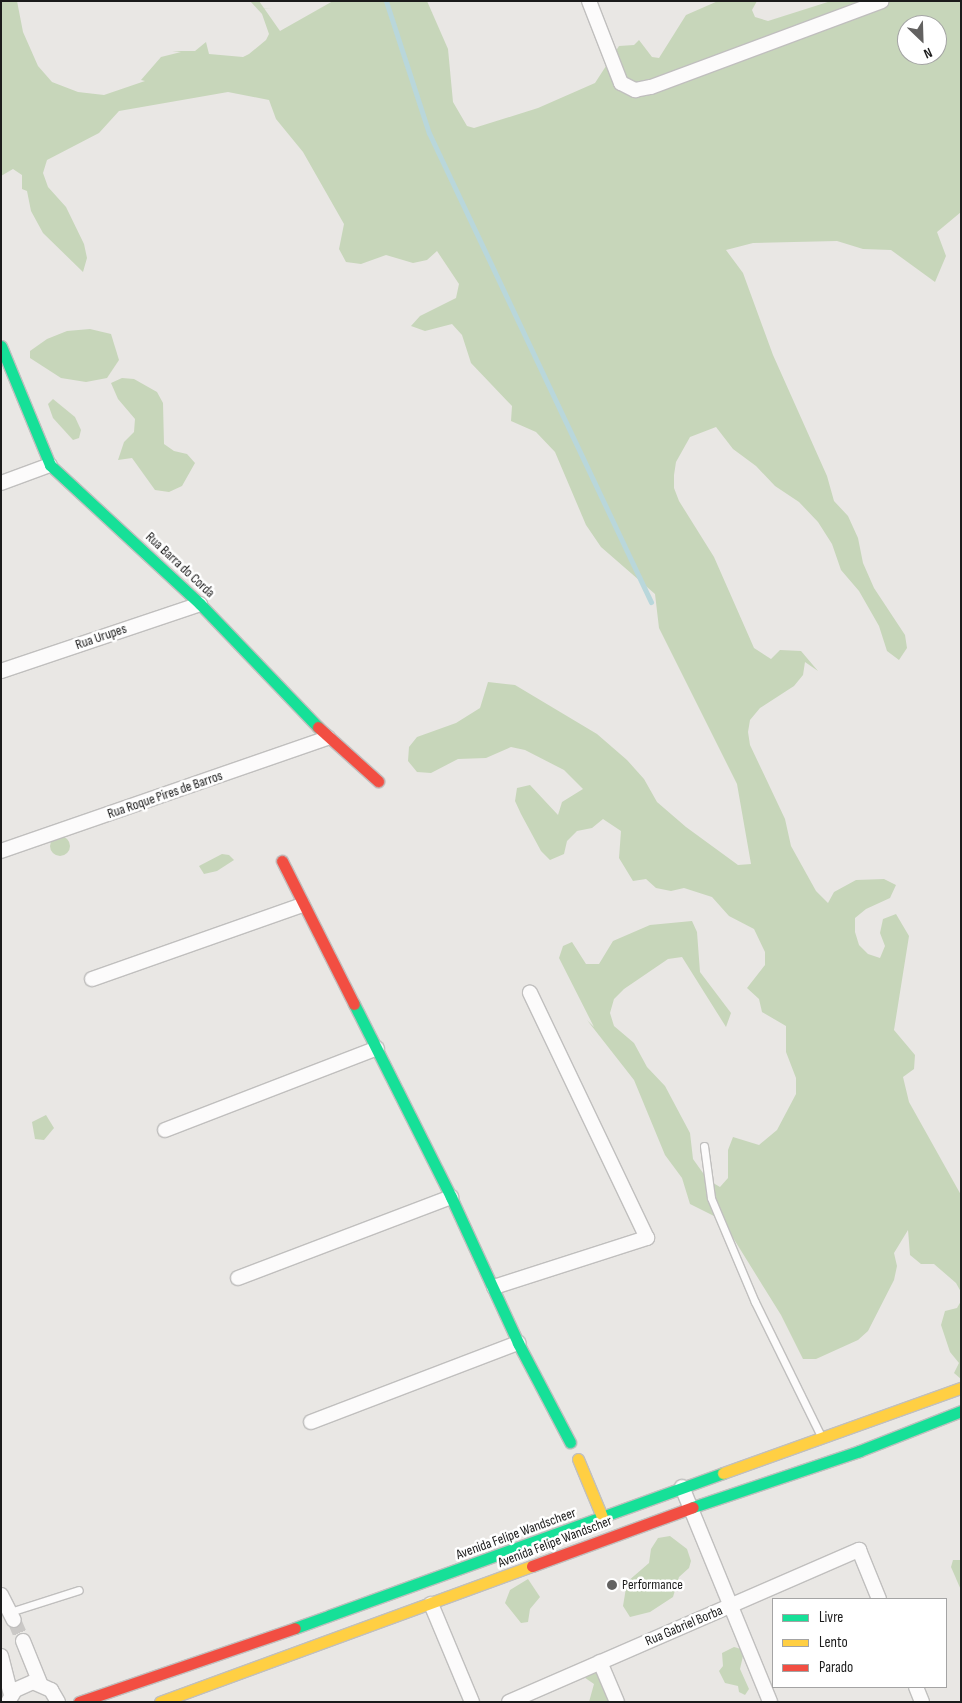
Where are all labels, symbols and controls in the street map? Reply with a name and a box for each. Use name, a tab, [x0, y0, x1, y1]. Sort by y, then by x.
north arrow	[897, 15, 947, 65]
text: N	[921, 44, 935, 63]
street label: Rua Barra do Corda	[142, 529, 218, 601]
street label: Rua Urupes	[73, 620, 129, 654]
street label: Rua Roque Pires de Barros	[105, 767, 225, 823]
street label: Avenida Felipe Wandscheer	[454, 1504, 578, 1564]
street label: Avenida Felipe Wandscher	[496, 1512, 614, 1572]
place label: Performance	[622, 1577, 683, 1593]
marker: Performance	[606, 1579, 618, 1591]
legend	[772, 1598, 947, 1688]
street label: Rua Gabriel Borba	[643, 1602, 725, 1650]
text: Livre	[819, 1608, 843, 1627]
text: Lento	[819, 1633, 848, 1652]
text: Parado	[819, 1658, 853, 1677]

